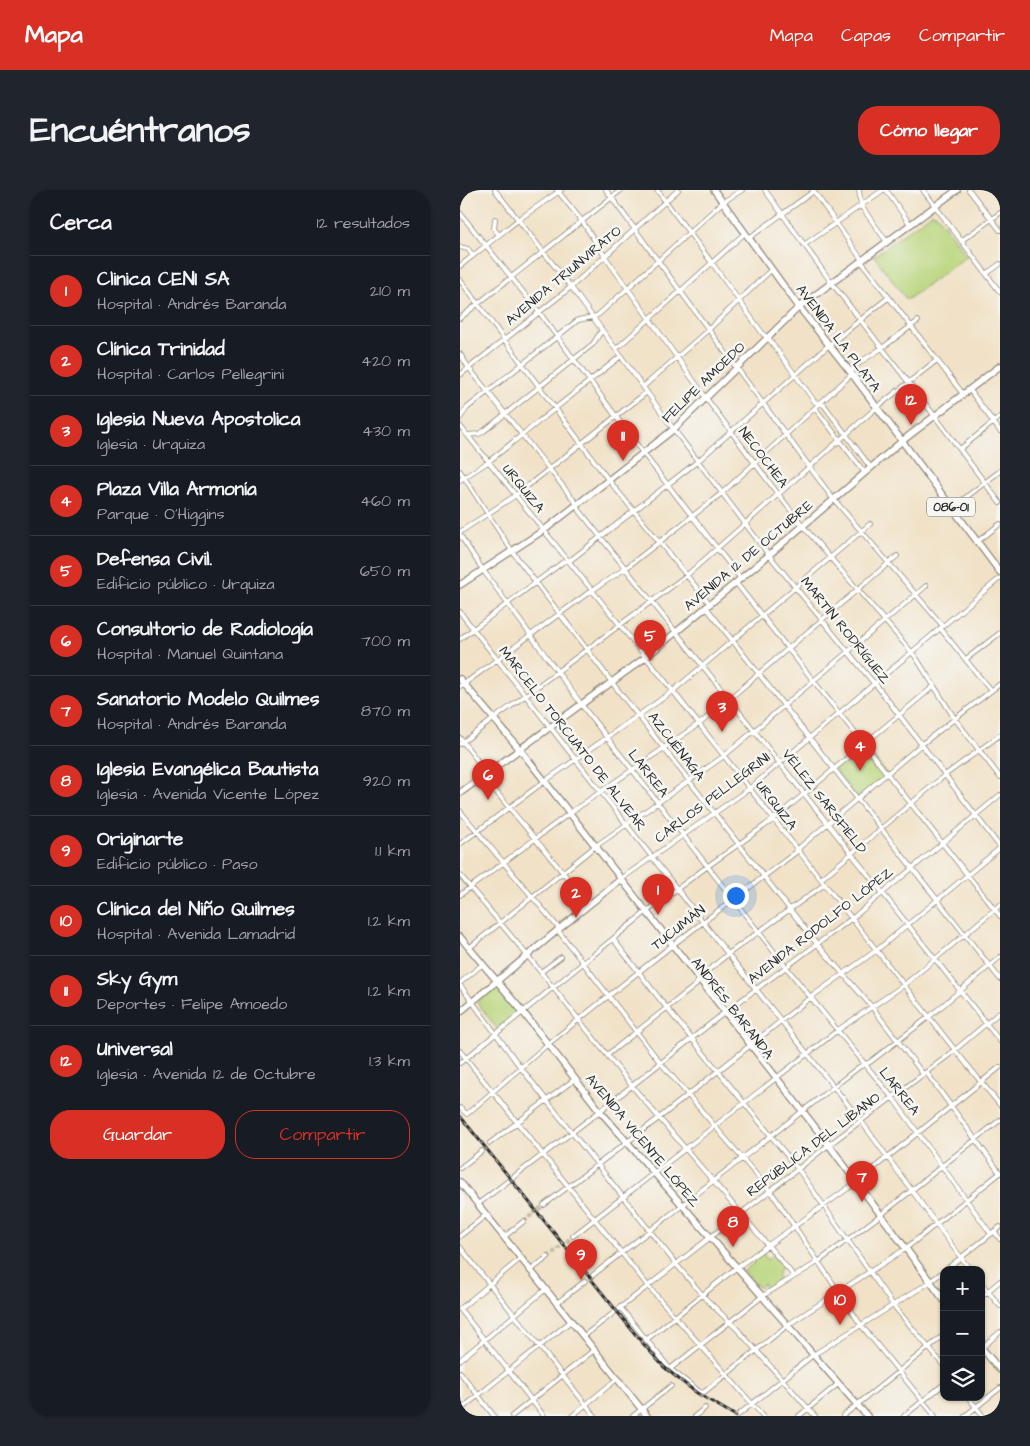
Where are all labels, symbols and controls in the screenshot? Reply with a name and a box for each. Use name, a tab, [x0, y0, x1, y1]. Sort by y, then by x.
text: Mapa	[25, 18, 83, 52]
text: Mapa	[770, 23, 813, 48]
text: Capas	[841, 23, 891, 48]
text: Compartir	[919, 23, 1005, 48]
text: Encuéntranos	[30, 106, 251, 155]
button: Cómo llegar	[858, 106, 1000, 155]
text: Cerca	[50, 208, 112, 237]
text: 12 resultados	[316, 212, 410, 234]
street label: AVENIDA TRIUNVIRATO	[501, 221, 626, 330]
text: Clinica CENI SA	[97, 266, 229, 293]
text: 1	[65, 280, 67, 302]
text: 210 m	[370, 280, 410, 302]
street label: AVENIDA LA PLATA	[791, 281, 885, 397]
text: Hospital · Andrés Baranda	[97, 293, 286, 315]
text: Clínica Trinidad	[97, 336, 225, 363]
street label: FELIPE AMOEDO	[657, 338, 750, 428]
text: 2	[61, 350, 71, 372]
text: 420 m	[361, 350, 410, 372]
text: Hospital · Carlos Pellegrini	[97, 363, 284, 385]
pin: 12	[895, 384, 927, 425]
text: Iglesia Nueva Apostolica	[97, 406, 301, 433]
text: 3	[62, 420, 70, 442]
text: 430 m	[362, 420, 410, 442]
pin: 11	[607, 420, 639, 461]
street label: NECOCHEA	[734, 423, 793, 492]
text: Iglesia · Urquiza	[97, 433, 205, 455]
street label: URQUIZA	[497, 460, 549, 517]
text: Plaza Villa Armonía	[97, 476, 257, 503]
text: 4	[61, 490, 71, 512]
text: 460 m	[360, 490, 410, 512]
street label: AVENIDA 12 DE OCTUBRE	[680, 495, 818, 616]
road number: 086-01	[927, 498, 975, 516]
text: Parque · O'Higgins	[97, 503, 225, 525]
text: Defensa Civil.	[97, 546, 212, 573]
text: 5	[60, 560, 72, 582]
text: 650 m	[360, 560, 410, 582]
text: Edificio público · Urquiza	[97, 573, 275, 595]
street label: MARTÍN RODRÍGUEZ	[796, 573, 895, 689]
text: Consultorio de Radiología	[97, 616, 313, 643]
pin: 5	[634, 620, 666, 661]
text: 6	[61, 630, 71, 652]
text: 700 m	[361, 630, 410, 652]
street label: MARCELO TORCUATO DE ALVEAR	[494, 642, 651, 835]
text: Hospital · Manuel Quintana	[97, 643, 283, 665]
text: Sanatorio Modelo Quilmes	[97, 686, 319, 713]
pin: 3	[706, 691, 738, 732]
text: 7	[61, 700, 71, 722]
text: 870 m	[361, 700, 410, 722]
street label: AZCUÉNAGA	[643, 708, 709, 785]
text: Hospital · Andrés Baranda	[97, 713, 286, 735]
pin: 4	[844, 730, 876, 771]
street label: LARREA	[623, 745, 673, 802]
street label: VÉLEZ SARSFIELD	[777, 745, 871, 858]
street label: CARLOS PELLEGRINI	[651, 748, 775, 848]
text: Iglesia Evangélica Bautista	[97, 756, 318, 783]
pin: 6	[472, 759, 504, 800]
text: 8	[61, 770, 71, 792]
text: 920 m	[363, 770, 410, 792]
street label: URQUIZA	[751, 777, 802, 835]
text: Iglesia · Avenida Vicente López	[97, 783, 319, 805]
text: Originarte	[97, 826, 183, 853]
text: 9	[61, 840, 71, 862]
text: 1.1 km	[375, 840, 410, 862]
text: Edificio público · Paso	[97, 853, 257, 875]
street label: AVENIDA RODOLFO LÓPEZ	[744, 862, 898, 989]
pin: 1	[642, 874, 674, 915]
pin: 2	[560, 877, 592, 918]
your location	[723, 883, 749, 909]
text: Clínica del Niño Quilmes	[97, 896, 295, 923]
street label: TUCUMÁN	[647, 900, 710, 955]
text: 10	[60, 910, 72, 932]
text: 1.2 km	[368, 910, 410, 932]
text: Hospital · Avenida Lamadrid	[97, 923, 295, 945]
street label: ANDRÉS BARANDA	[686, 953, 778, 1064]
text: Sky Gym	[97, 966, 177, 993]
text: 11	[64, 980, 68, 1002]
text: 1.2 km	[368, 980, 410, 1002]
text: Deportes · Felipe Amoedo	[97, 993, 287, 1015]
text: Universal	[97, 1036, 173, 1063]
text: 12	[60, 1050, 72, 1072]
text: 1.3 km	[369, 1050, 410, 1072]
text: Iglesia · Avenida 12 de Octubre	[97, 1063, 316, 1085]
street label: LARREA	[874, 1063, 924, 1120]
street label: AVENIDA VICENTE LÓPEZ	[580, 1070, 704, 1212]
street label: REPÚBLICA DEL LÍBANO	[743, 1088, 885, 1202]
button: Guardar	[50, 1110, 225, 1159]
button: Compartir	[235, 1110, 410, 1159]
pin: 7	[846, 1161, 878, 1202]
pin: 8	[717, 1206, 749, 1247]
pin: 9	[565, 1239, 597, 1280]
map controls	[940, 1266, 985, 1401]
button: +	[940, 1266, 985, 1311]
pin: 10	[824, 1284, 856, 1325]
button: −	[940, 1311, 985, 1356]
button: layers	[940, 1356, 985, 1401]

